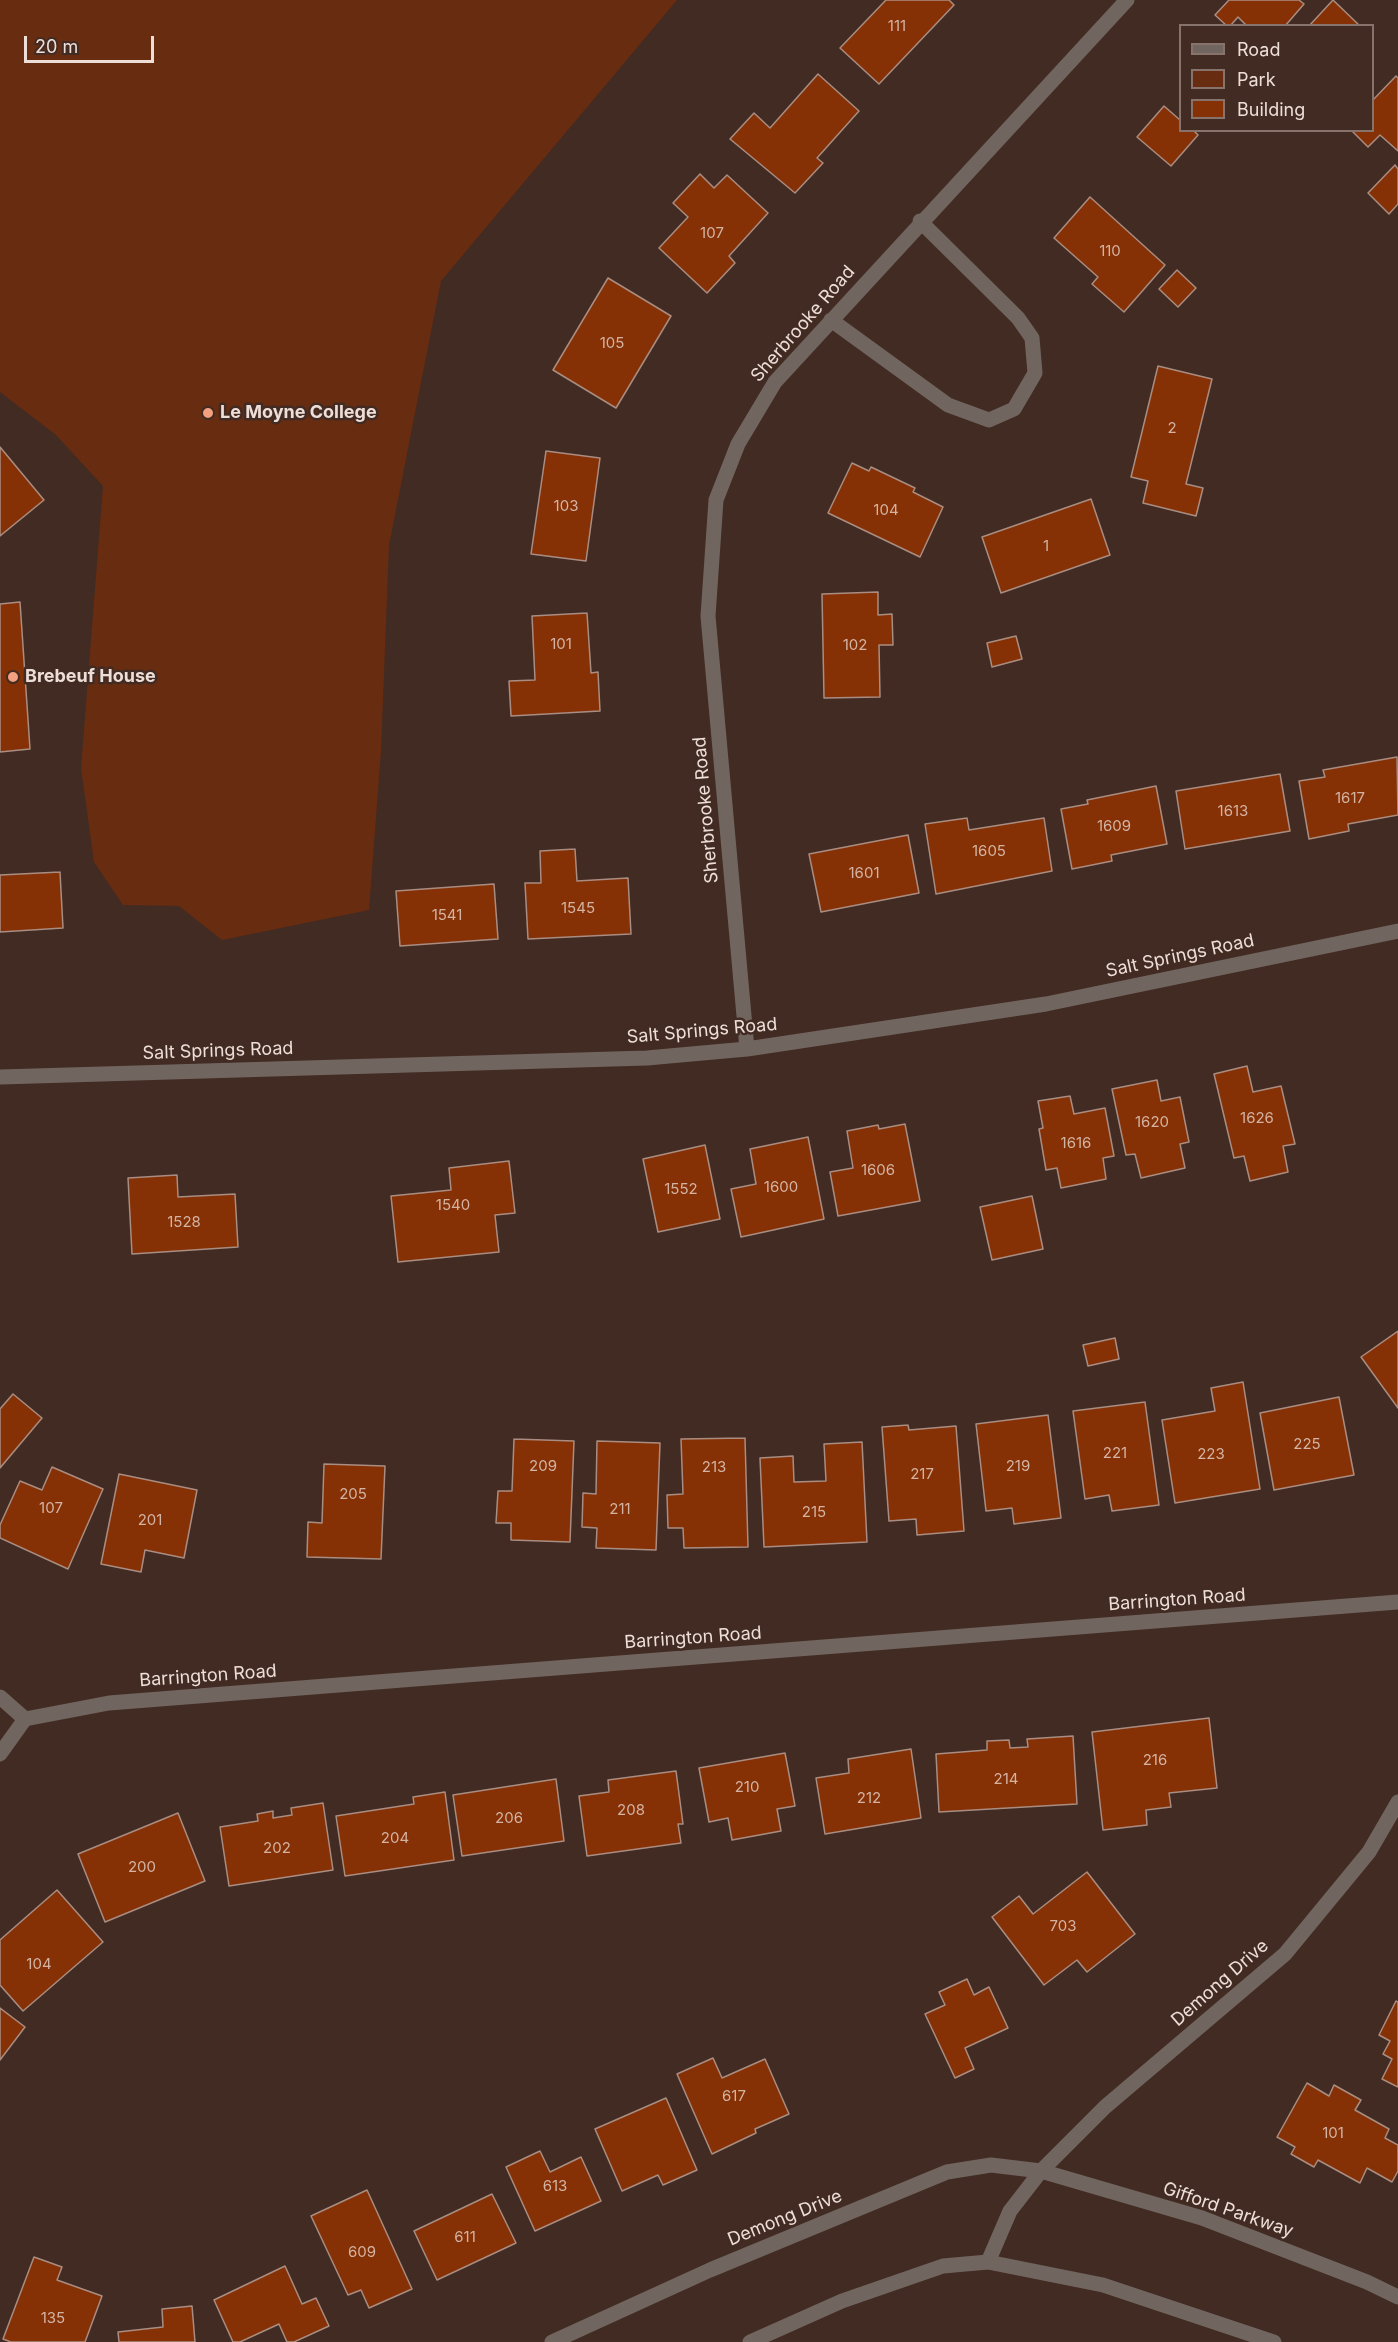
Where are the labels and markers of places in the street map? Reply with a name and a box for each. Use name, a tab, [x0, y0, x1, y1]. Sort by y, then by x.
place label: Le Moyne College	[220, 402, 377, 424]
marker: Le Moyne College	[201, 406, 215, 420]
place label: Brebeuf House	[25, 666, 156, 688]
marker: Brebeuf House	[6, 670, 20, 684]

